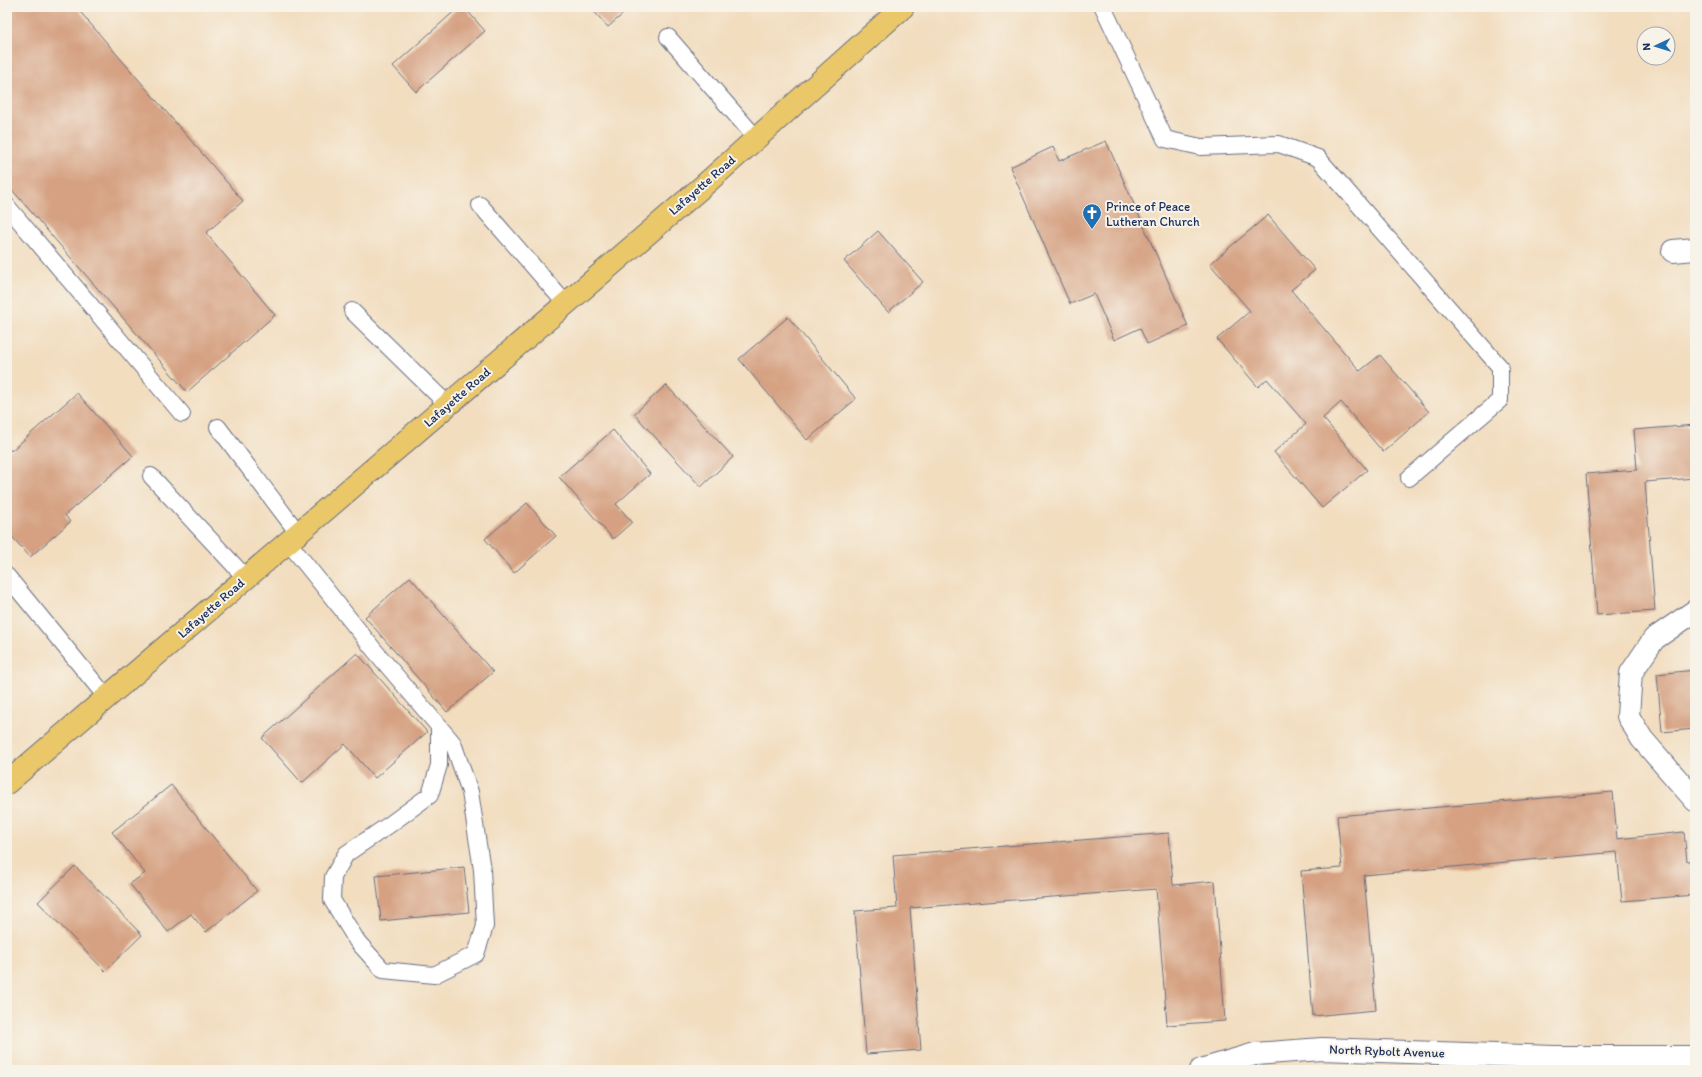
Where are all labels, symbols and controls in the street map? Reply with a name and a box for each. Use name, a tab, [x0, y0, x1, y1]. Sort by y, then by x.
north arrow	[1636, 26, 1676, 66]
text: N	[1640, 42, 1653, 51]
street label: Lafayette Road	[666, 152, 738, 218]
place label: Prince of Peace Lutheran Church	[1106, 199, 1200, 229]
church icon: Prince of Peace Lutheran Church	[1081, 202, 1103, 230]
street label: Lafayette Road	[421, 364, 493, 430]
street label: Lafayette Road	[175, 575, 247, 641]
street label: North Rybolt Avenue	[1329, 1041, 1445, 1061]

